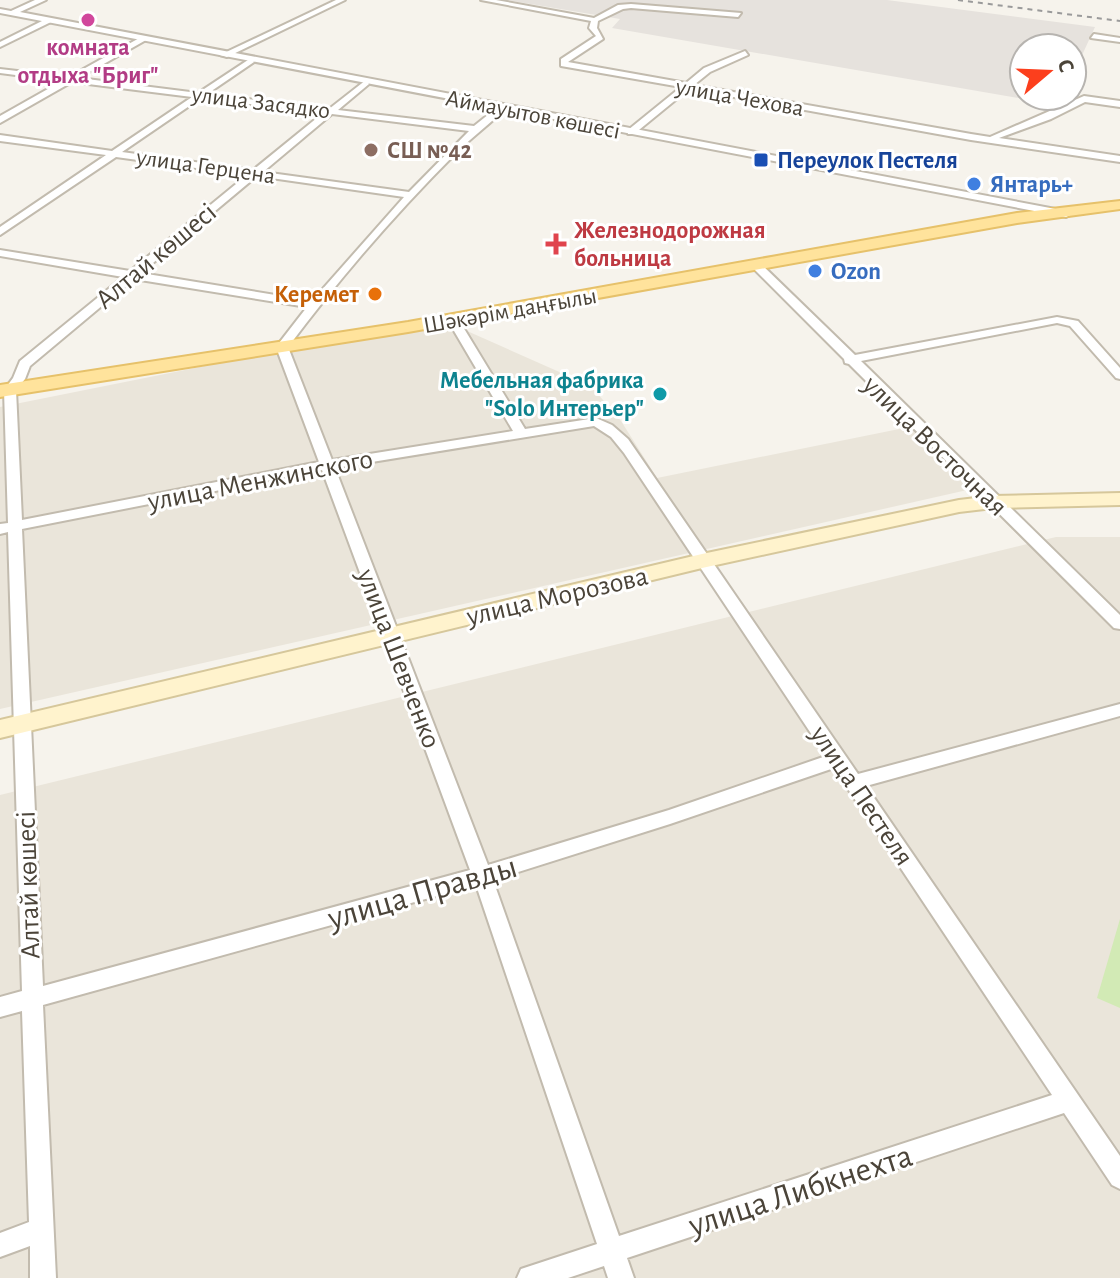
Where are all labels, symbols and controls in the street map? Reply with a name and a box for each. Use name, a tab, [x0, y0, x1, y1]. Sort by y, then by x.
marker: комната отдыха "Бриг"	[79, 11, 97, 29]
north arrow	[1008, 32, 1088, 112]
place label: комната отдыха "Бриг"	[18, 36, 158, 88]
text: С	[1054, 56, 1078, 75]
street label: улица Чехова	[673, 75, 806, 121]
street label: улица Засядко	[189, 82, 331, 123]
street label: Аймауытов көшесі	[444, 86, 622, 144]
place label: СШ №42	[387, 139, 472, 163]
marker: СШ №42	[362, 141, 380, 159]
street label: улица Герцена	[134, 145, 277, 189]
place label: Переулок Пестеля	[777, 149, 958, 173]
marker: Переулок Пестеля	[752, 151, 770, 169]
place label: Янтарь+	[990, 173, 1073, 197]
marker: Янтарь+	[965, 175, 983, 193]
street label: Алтай көшесі	[91, 198, 222, 315]
place label: Железнодорожная больница	[574, 219, 766, 271]
marker: Железнодорожная больница	[545, 233, 567, 255]
place label: Ozon	[831, 260, 881, 284]
marker: Ozon	[806, 262, 824, 280]
place label: Керемет	[274, 283, 360, 307]
street label: Шәкәрім даңғылы	[422, 284, 599, 338]
marker: Керемет	[366, 285, 384, 303]
place label: Мебельная фабрика "Solo Интерьер"	[440, 369, 644, 421]
street label: улица Восточная	[856, 370, 1012, 522]
marker: Мебельная фабрика "Solo Интерьер"	[651, 385, 669, 403]
street label: улица Менжинского	[145, 445, 375, 517]
street label: улица Морозова	[463, 562, 651, 632]
street label: улица Шевченко	[351, 564, 445, 752]
street label: улица Пестеля	[804, 720, 918, 871]
street label: Алтай көшесі	[12, 810, 46, 959]
street label: улица Правды	[323, 850, 521, 936]
street label: улица Либкнехта	[684, 1139, 917, 1243]

